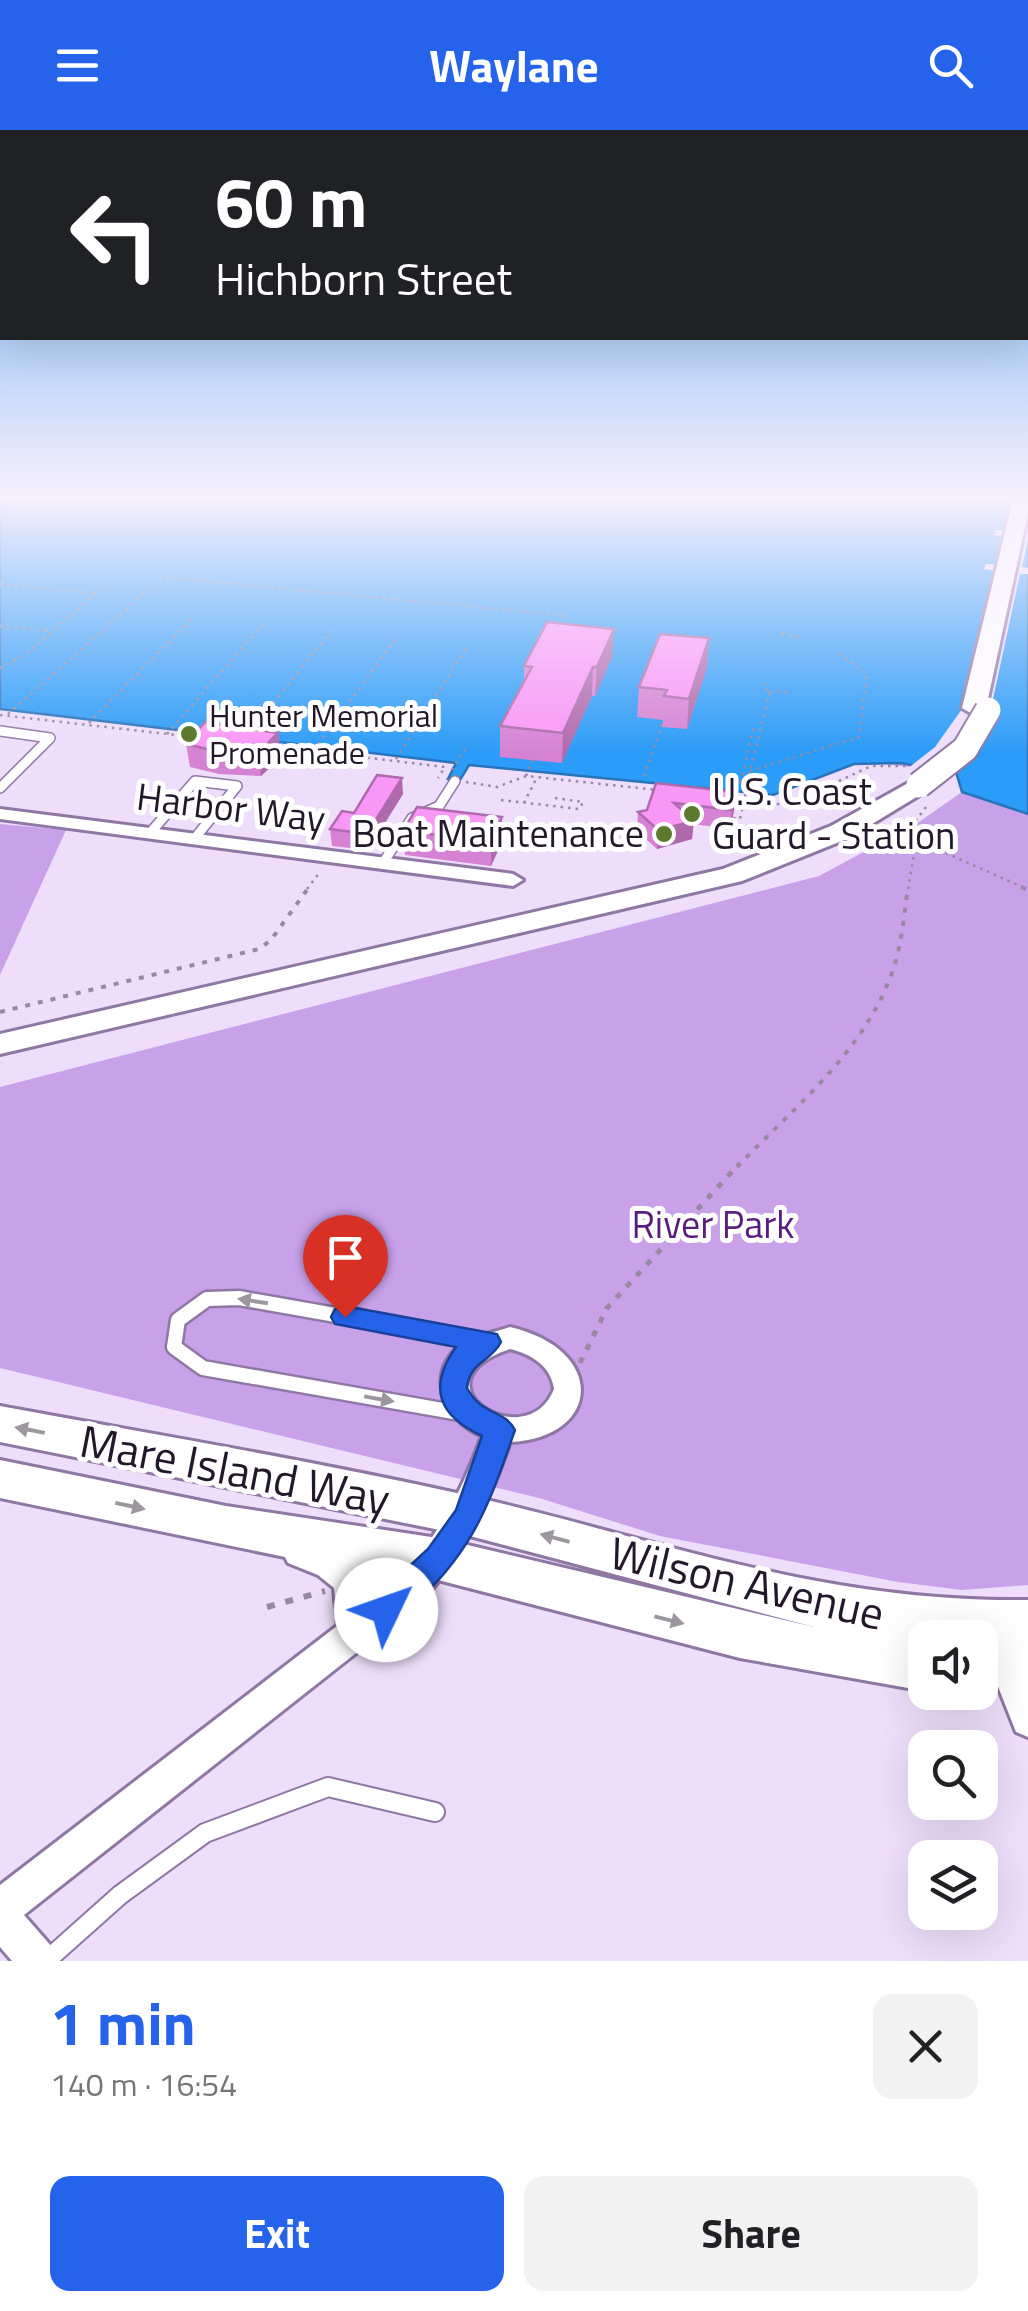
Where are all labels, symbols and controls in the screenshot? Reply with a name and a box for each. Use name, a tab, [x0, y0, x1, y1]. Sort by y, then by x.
text: Waylane	[429, 31, 599, 99]
icon: menu	[50, 38, 105, 93]
icon: search	[923, 38, 978, 93]
text: 60 m	[215, 148, 368, 254]
icon: left	[50, 170, 180, 300]
text: Hichborn Street	[215, 244, 512, 312]
place label: Hunter Memorial Promenade	[209, 691, 438, 776]
marker: Hunter Memorial Promenade	[178, 723, 200, 745]
place label: U.S. Coast Guard - Station	[712, 762, 956, 864]
street label: Harbor Way	[133, 767, 329, 847]
marker: U.S. Coast Guard - Station	[681, 803, 703, 825]
place label: Boat Maintenance	[352, 804, 644, 862]
marker: Boat Maintenance	[653, 823, 675, 845]
park label: River Park	[631, 1195, 795, 1253]
pin	[303, 1215, 388, 1318]
icon: arrive	[318, 1230, 373, 1285]
one-way arrow	[237, 1292, 269, 1308]
one-way arrow	[364, 1392, 396, 1407]
street label: Mare Island Way	[75, 1406, 396, 1532]
one-way arrow	[14, 1422, 46, 1437]
one-way arrow	[115, 1498, 146, 1514]
street label: Wilson Avenue	[603, 1517, 891, 1647]
one-way arrow	[539, 1530, 570, 1546]
position arrow	[334, 1558, 438, 1662]
one-way arrow	[654, 1613, 685, 1628]
map controls	[908, 1620, 998, 1930]
button: sound	[908, 1620, 998, 1710]
button: search	[908, 1730, 998, 1820]
button: layers	[908, 1840, 998, 1930]
text: 1 min	[50, 1977, 196, 2068]
button: close	[873, 1994, 978, 2099]
text: 140 m · 16:54	[50, 2060, 237, 2108]
button: Exit	[50, 2176, 504, 2291]
button: Share	[524, 2176, 978, 2291]

